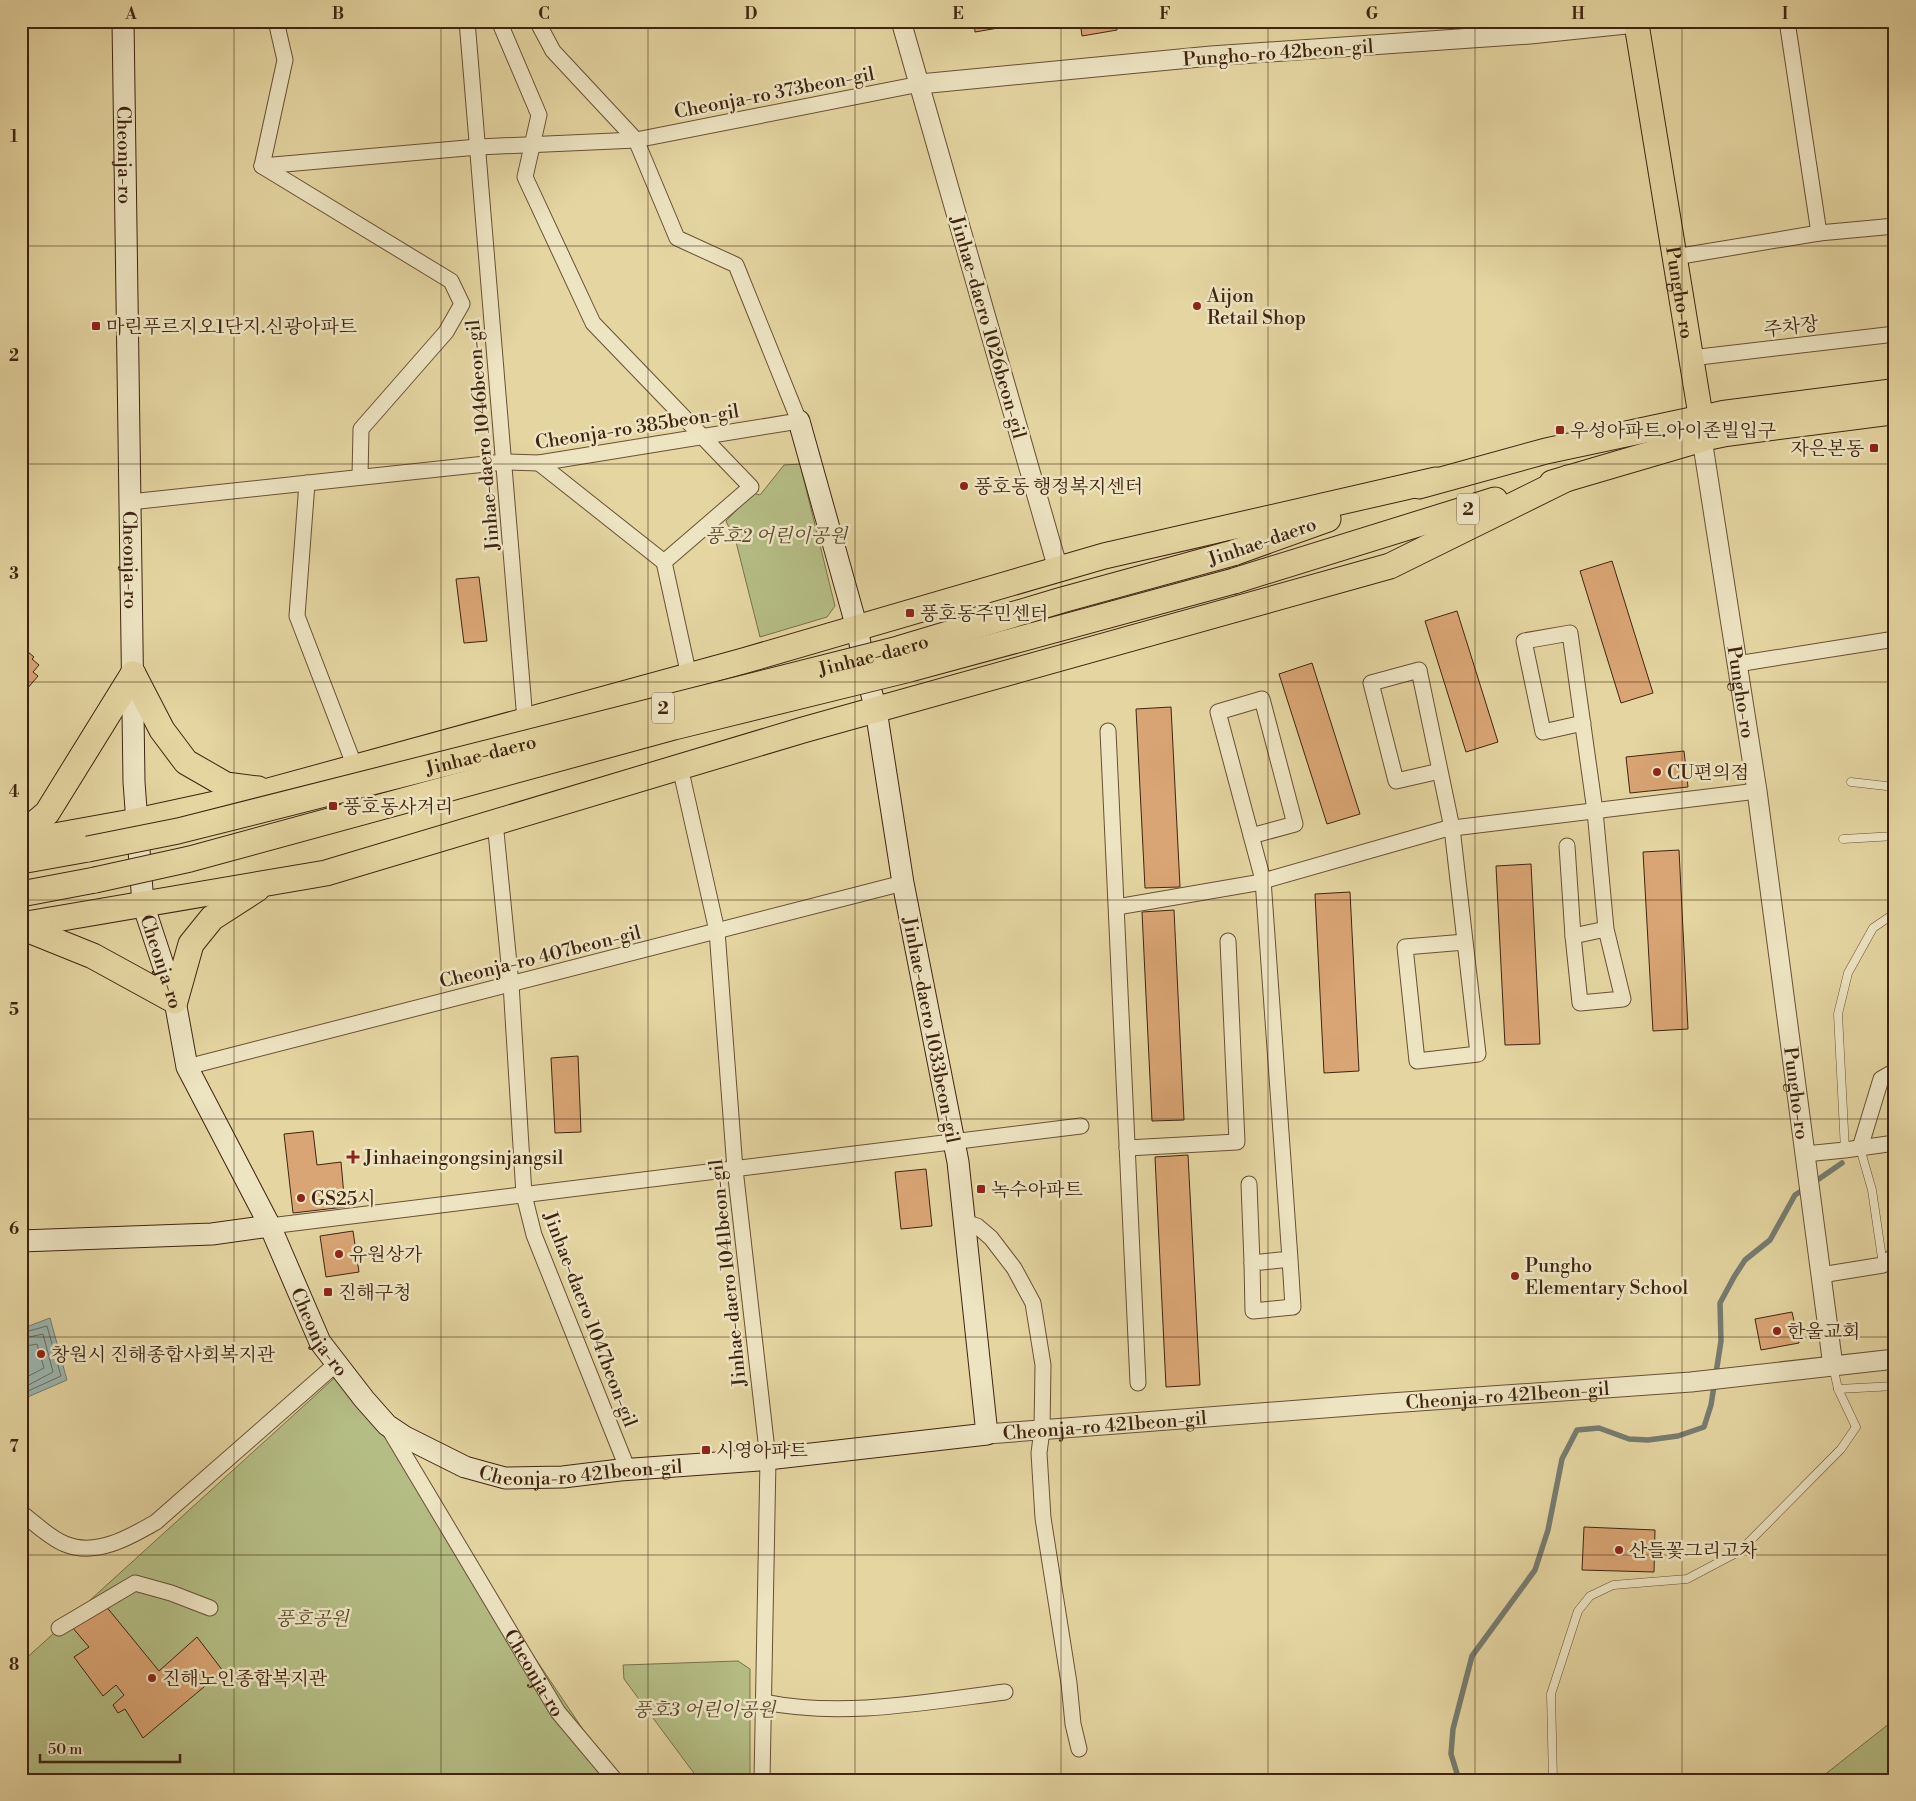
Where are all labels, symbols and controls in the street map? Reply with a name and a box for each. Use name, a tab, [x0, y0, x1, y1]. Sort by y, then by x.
text: A	[124, 4, 137, 24]
text: B	[332, 4, 344, 24]
text: C	[538, 4, 550, 24]
text: D	[745, 4, 758, 24]
text: E	[952, 4, 964, 24]
text: F	[1159, 4, 1171, 24]
text: G	[1366, 4, 1379, 24]
text: H	[1571, 4, 1585, 24]
text: I	[1782, 4, 1788, 24]
street label: Pungho-ro 42beon-gil	[1182, 34, 1375, 72]
street label: Cheonja-ro 373beon-gil	[672, 62, 877, 124]
street label: Cheonja-ro	[111, 106, 137, 204]
text: 1	[10, 127, 18, 147]
street label: Jinhae-daero 1026beon-gil	[944, 212, 1031, 442]
street label: Pungho-ro	[1660, 245, 1699, 341]
place label: Aijon Retail Shop	[1206, 284, 1306, 330]
marker: Aijon Retail Shop	[1191, 300, 1203, 312]
street label: 주차장	[1762, 312, 1821, 342]
place label: 마린푸르지오1단지.신광아파트	[106, 315, 357, 339]
street label: Jinhae-daero 1046beon-gil	[461, 318, 505, 552]
marker: 마린푸르지오1단지.신광아파트	[90, 320, 102, 332]
text: 2	[9, 346, 19, 366]
street label: Cheonja-ro 385beon-gil	[533, 399, 741, 455]
place label: 우성아파트.아이존빌입구	[1570, 419, 1776, 443]
marker: 우성아파트.아이존빌입구	[1554, 424, 1566, 436]
place label: 자은본동	[1791, 437, 1865, 461]
marker: 자은본동	[1868, 442, 1880, 454]
place label: 풍호동 행정복지센터	[974, 475, 1143, 499]
marker: 풍호동 행정복지센터	[958, 480, 970, 492]
road number: 2	[1457, 494, 1479, 524]
street label: Cheonja-ro	[117, 511, 142, 609]
street label: Jinhae-daero	[1204, 512, 1320, 572]
park label: 풍호2 어린이공원	[705, 524, 849, 548]
text: 3	[9, 564, 19, 584]
place label: 풍호동주민센터	[920, 602, 1048, 626]
marker: 풍호동주민센터	[904, 607, 916, 619]
street label: Jinhae-daero	[815, 630, 932, 682]
street label: Pungho-ro	[1721, 644, 1760, 740]
road number: 2	[652, 692, 674, 724]
street label: Jinhae-daero	[422, 730, 539, 781]
place label: CU편의점	[1667, 761, 1749, 785]
marker: CU편의점	[1651, 766, 1663, 778]
text: 4	[9, 782, 20, 802]
place label: 풍호동사거리	[343, 795, 453, 819]
marker: 풍호동사거리	[327, 800, 339, 812]
street label: Cheonja-ro	[134, 912, 187, 1011]
street label: Jinhae-daero 1033beon-gil	[897, 914, 965, 1146]
street label: Cheonja-ro 407beon-gil	[437, 920, 644, 994]
text: 5	[9, 1000, 19, 1020]
street label: Pungho-ro	[1778, 1045, 1814, 1141]
place label: Jinhaeingongsinjangsil	[363, 1146, 564, 1170]
marker: Jinhaeingongsinjangsil	[346, 1150, 360, 1164]
street label: Jinhae-daero 1041beon-gil	[704, 1158, 752, 1389]
place label: 녹수아파트	[991, 1178, 1083, 1202]
marker: 녹수아파트	[975, 1183, 987, 1195]
place label: GS25시	[311, 1187, 376, 1211]
marker: GS25시	[295, 1192, 307, 1204]
street label: Jinhae-daero 1047beon-gil	[537, 1207, 642, 1431]
text: 6	[9, 1219, 19, 1239]
place label: 유원상가	[349, 1243, 423, 1267]
marker: 유원상가	[333, 1248, 345, 1260]
place label: Pungho Elementary School	[1525, 1254, 1689, 1300]
marker: Pungho Elementary School	[1509, 1270, 1521, 1282]
place label: 진해구청	[338, 1281, 411, 1305]
street label: Cheonja-ro	[285, 1284, 353, 1381]
marker: 진해구청	[322, 1286, 334, 1298]
place label: 한울교회	[1787, 1320, 1860, 1344]
marker: 한울교회	[1771, 1325, 1783, 1337]
place label: 창원시 진해종합사회복지관	[51, 1343, 276, 1367]
marker: 창원시 진해종합사회복지관	[35, 1348, 47, 1360]
street label: Cheonja-ro 421beon-gil	[1405, 1377, 1611, 1415]
street label: Cheonja-ro 421beon-gil	[1002, 1406, 1208, 1446]
text: 7	[9, 1437, 19, 1457]
place label: 시영아파트	[716, 1439, 808, 1463]
marker: 시영아파트	[700, 1444, 712, 1456]
street label: Cheonja-ro 421beon-gil	[476, 1455, 684, 1491]
place label: 산들꽃그리고차	[1629, 1539, 1758, 1563]
marker: 산들꽃그리고차	[1613, 1544, 1625, 1556]
park label: 풍호공원	[275, 1607, 350, 1631]
street label: Cheonja-ro	[498, 1625, 569, 1722]
text: 8	[9, 1655, 19, 1675]
place label: 진해노인종합복지관	[162, 1667, 328, 1691]
marker: 진해노인종합복지관	[146, 1672, 158, 1684]
park label: 풍호3 어린이공원	[633, 1698, 777, 1722]
scale bar	[40, 1731, 180, 1763]
text: 50 m	[48, 1740, 82, 1759]

